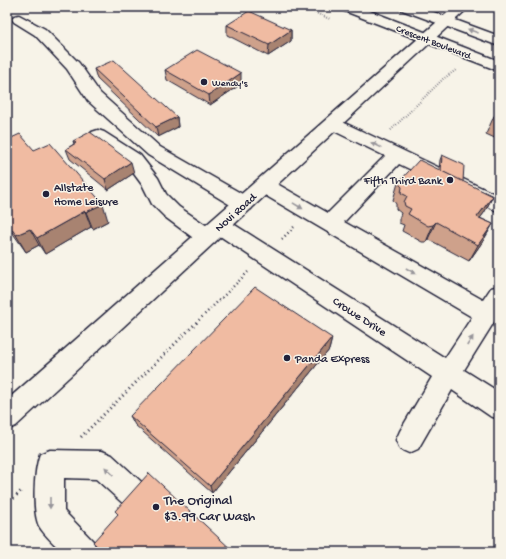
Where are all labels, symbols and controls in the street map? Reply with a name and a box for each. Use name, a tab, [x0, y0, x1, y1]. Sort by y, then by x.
street label: Crescent Boulevard	[394, 23, 473, 63]
one-way arrow	[466, 28, 478, 34]
marker: Wendy's	[199, 77, 209, 87]
place label: Wendy's	[212, 78, 248, 90]
one-way arrow	[370, 142, 382, 148]
place label: Fifth Third Bank	[363, 175, 444, 189]
marker: Fifth Third Bank	[445, 175, 455, 185]
place label: Allstate Home Leisure	[54, 182, 119, 210]
marker: Allstate Home Leisure	[41, 189, 51, 199]
street label: Novi Road	[213, 191, 261, 236]
one-way arrow	[293, 202, 303, 210]
one-way arrow	[405, 267, 416, 274]
street label: Crowe Drive	[329, 295, 389, 341]
one-way arrow	[466, 335, 473, 347]
marker: Panda Express	[282, 353, 292, 363]
place label: Panda Express	[294, 353, 370, 367]
one-way arrow	[104, 466, 114, 476]
place label: The Original $3.99 Car Wash	[163, 493, 256, 526]
one-way arrow	[47, 497, 53, 510]
marker: The Original $3.99 Car Wash	[151, 502, 161, 512]

